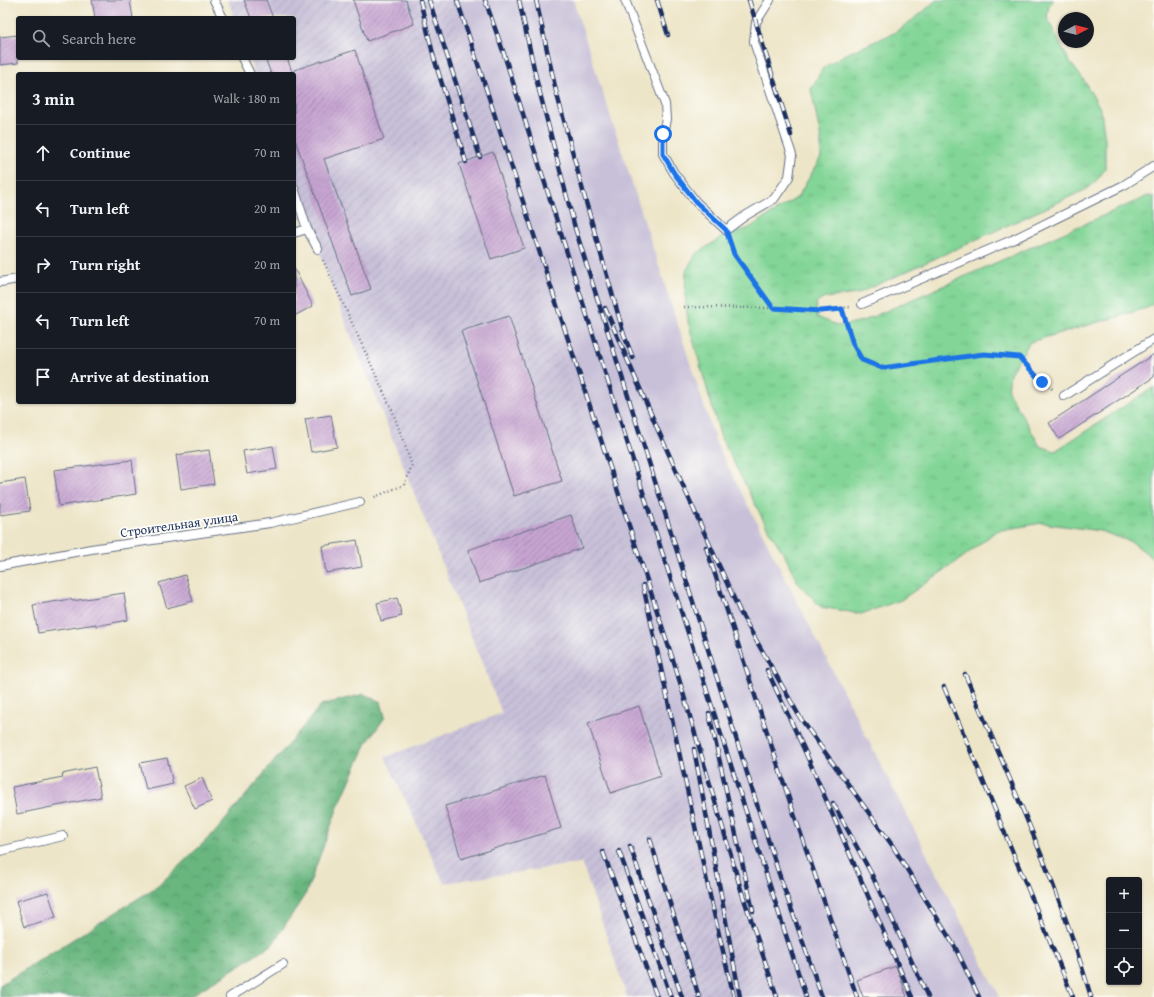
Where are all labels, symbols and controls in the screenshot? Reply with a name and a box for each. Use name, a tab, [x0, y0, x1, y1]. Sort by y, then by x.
north arrow	[1058, 12, 1094, 48]
search box	[16, 16, 296, 60]
icon: search	[30, 27, 52, 49]
text: Search here	[62, 28, 136, 49]
text: 3 min	[32, 86, 74, 111]
text: Walk · 180 m	[213, 89, 280, 108]
route start	[654, 125, 672, 143]
icon: ahead	[32, 142, 54, 164]
text: Continue	[70, 142, 131, 163]
text: 70 m	[254, 143, 280, 162]
icon: left	[32, 198, 54, 220]
text: Turn left	[70, 198, 129, 219]
text: 20 m	[254, 199, 280, 218]
icon: right	[32, 254, 54, 276]
text: Turn right	[70, 254, 141, 275]
text: 20 m	[254, 255, 280, 274]
icon: left	[32, 310, 54, 332]
text: Turn left	[70, 310, 129, 331]
text: 70 m	[254, 311, 280, 330]
icon: arrive	[32, 366, 54, 388]
text: Arrive at destination	[70, 366, 209, 387]
route end	[1033, 373, 1051, 391]
street label: Строительная улица	[119, 507, 240, 542]
map controls	[1106, 877, 1142, 985]
button: +	[1106, 877, 1142, 913]
button: −	[1106, 913, 1142, 949]
button: locate	[1106, 949, 1142, 985]

